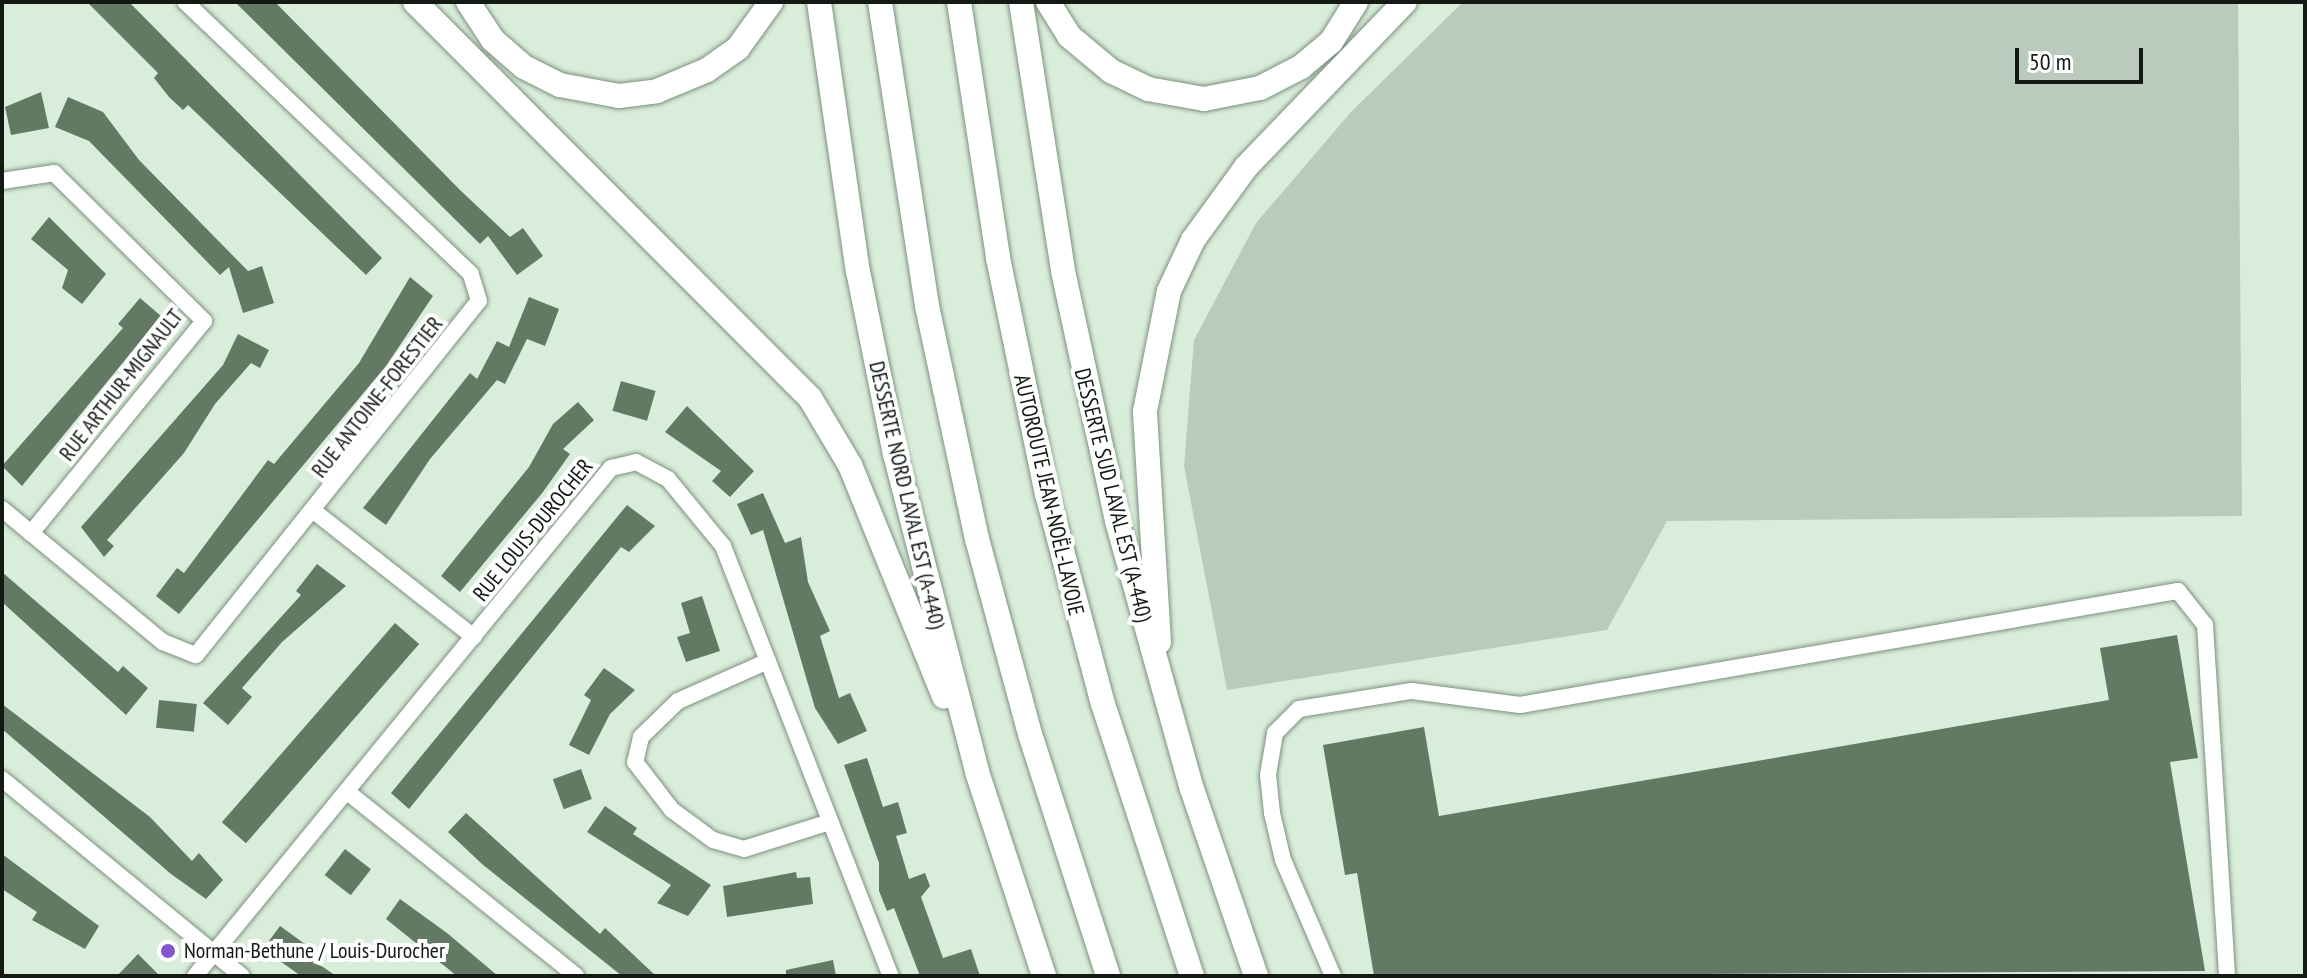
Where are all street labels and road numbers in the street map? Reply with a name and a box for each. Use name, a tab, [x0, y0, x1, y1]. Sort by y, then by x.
street label: RUE ARTHUR-MIGNAULT	[53, 304, 189, 466]
street label: RUE ANTOINE-FORESTIER	[306, 311, 448, 483]
street label: DESSERTE NORD LAVAL EST (A-440)	[863, 358, 951, 632]
street label: DESSERTE SUD LAVAL EST (A-440)	[1069, 365, 1157, 625]
street label: AUTOROUTE JEAN-NOËL-LAVOIE	[1008, 372, 1090, 618]
street label: RUE LOUIS-DUROCHER	[468, 454, 598, 606]

